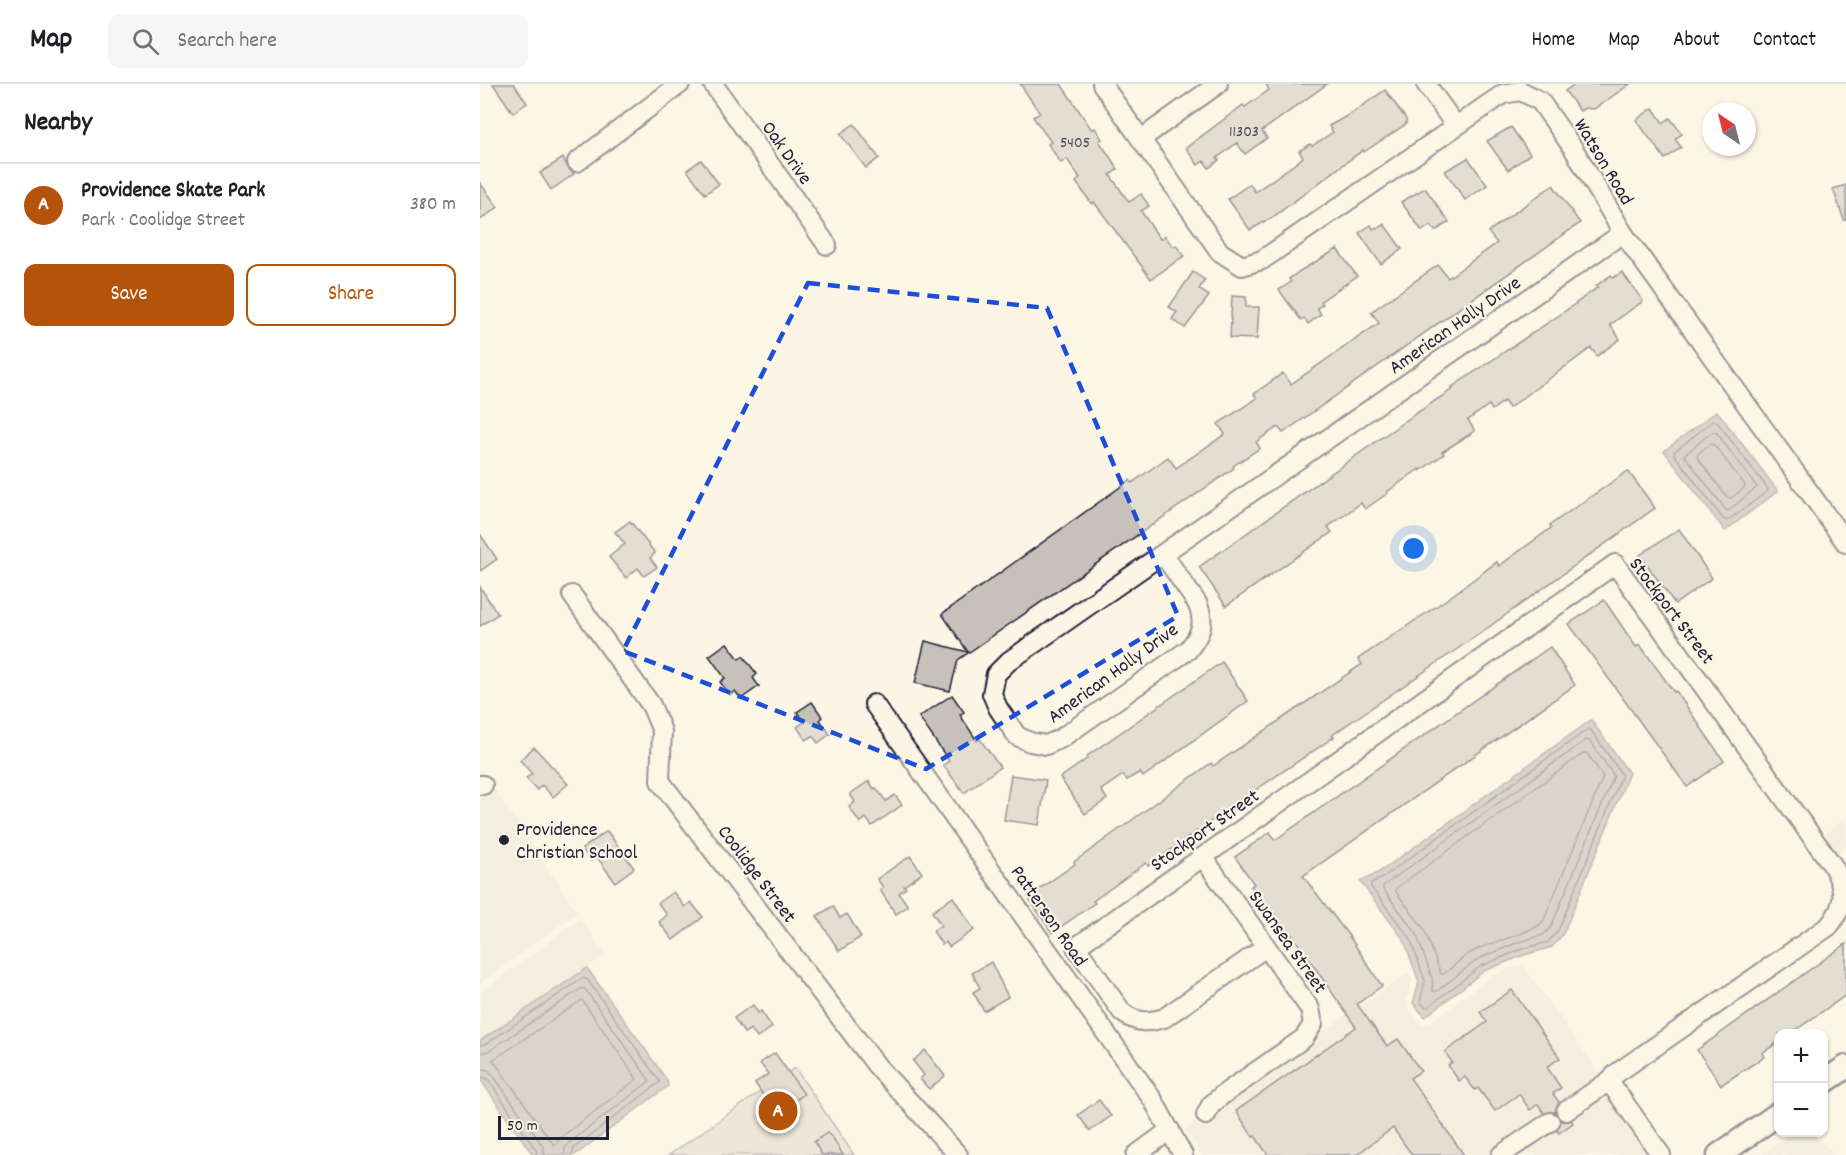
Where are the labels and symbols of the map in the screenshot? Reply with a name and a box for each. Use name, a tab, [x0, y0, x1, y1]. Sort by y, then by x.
north arrow	[1702, 102, 1756, 156]
street label: Watson Road	[1566, 114, 1639, 211]
street label: Oak Drive	[753, 116, 818, 191]
house number: 11303	[1229, 121, 1259, 144]
house number: 5405	[1060, 132, 1090, 155]
street label: American Holly Drive	[1384, 270, 1528, 383]
your location	[1399, 534, 1428, 563]
street label: Stockport Street	[1621, 552, 1720, 671]
street label: American Holly Drive	[1043, 617, 1185, 732]
street label: Stockport Street	[1145, 783, 1266, 879]
place label: Providence Christian School	[516, 817, 638, 868]
street label: Coolidge Street	[709, 820, 802, 930]
marker: Providence Christian School	[497, 833, 511, 847]
street label: Patterson Road	[1002, 860, 1093, 973]
street label: Swansea Street	[1241, 885, 1332, 1000]
pin: A	[758, 1088, 798, 1134]
scale bar	[498, 1113, 609, 1140]

